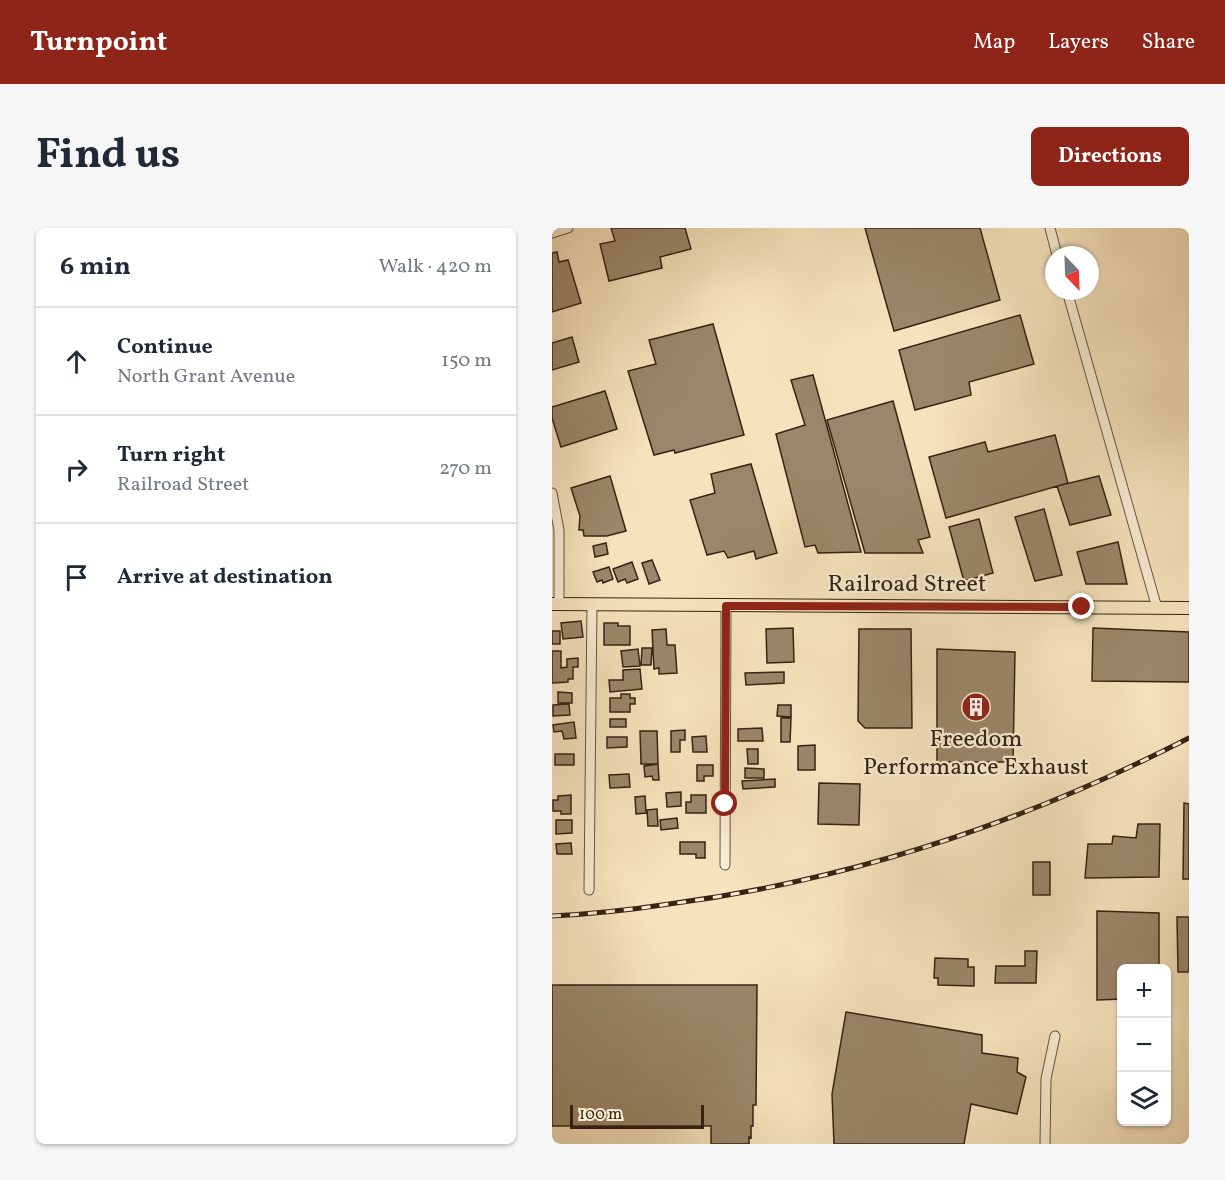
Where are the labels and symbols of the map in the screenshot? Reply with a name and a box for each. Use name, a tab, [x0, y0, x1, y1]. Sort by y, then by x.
north arrow	[1045, 246, 1099, 300]
street label: Railroad Street	[828, 568, 986, 602]
route end	[1068, 593, 1094, 619]
building icon: Freedom Performance Exhaust	[960, 691, 992, 723]
place label: Freedom Performance Exhaust	[863, 723, 1089, 785]
route start	[711, 790, 737, 816]
scale bar	[570, 1102, 704, 1130]

